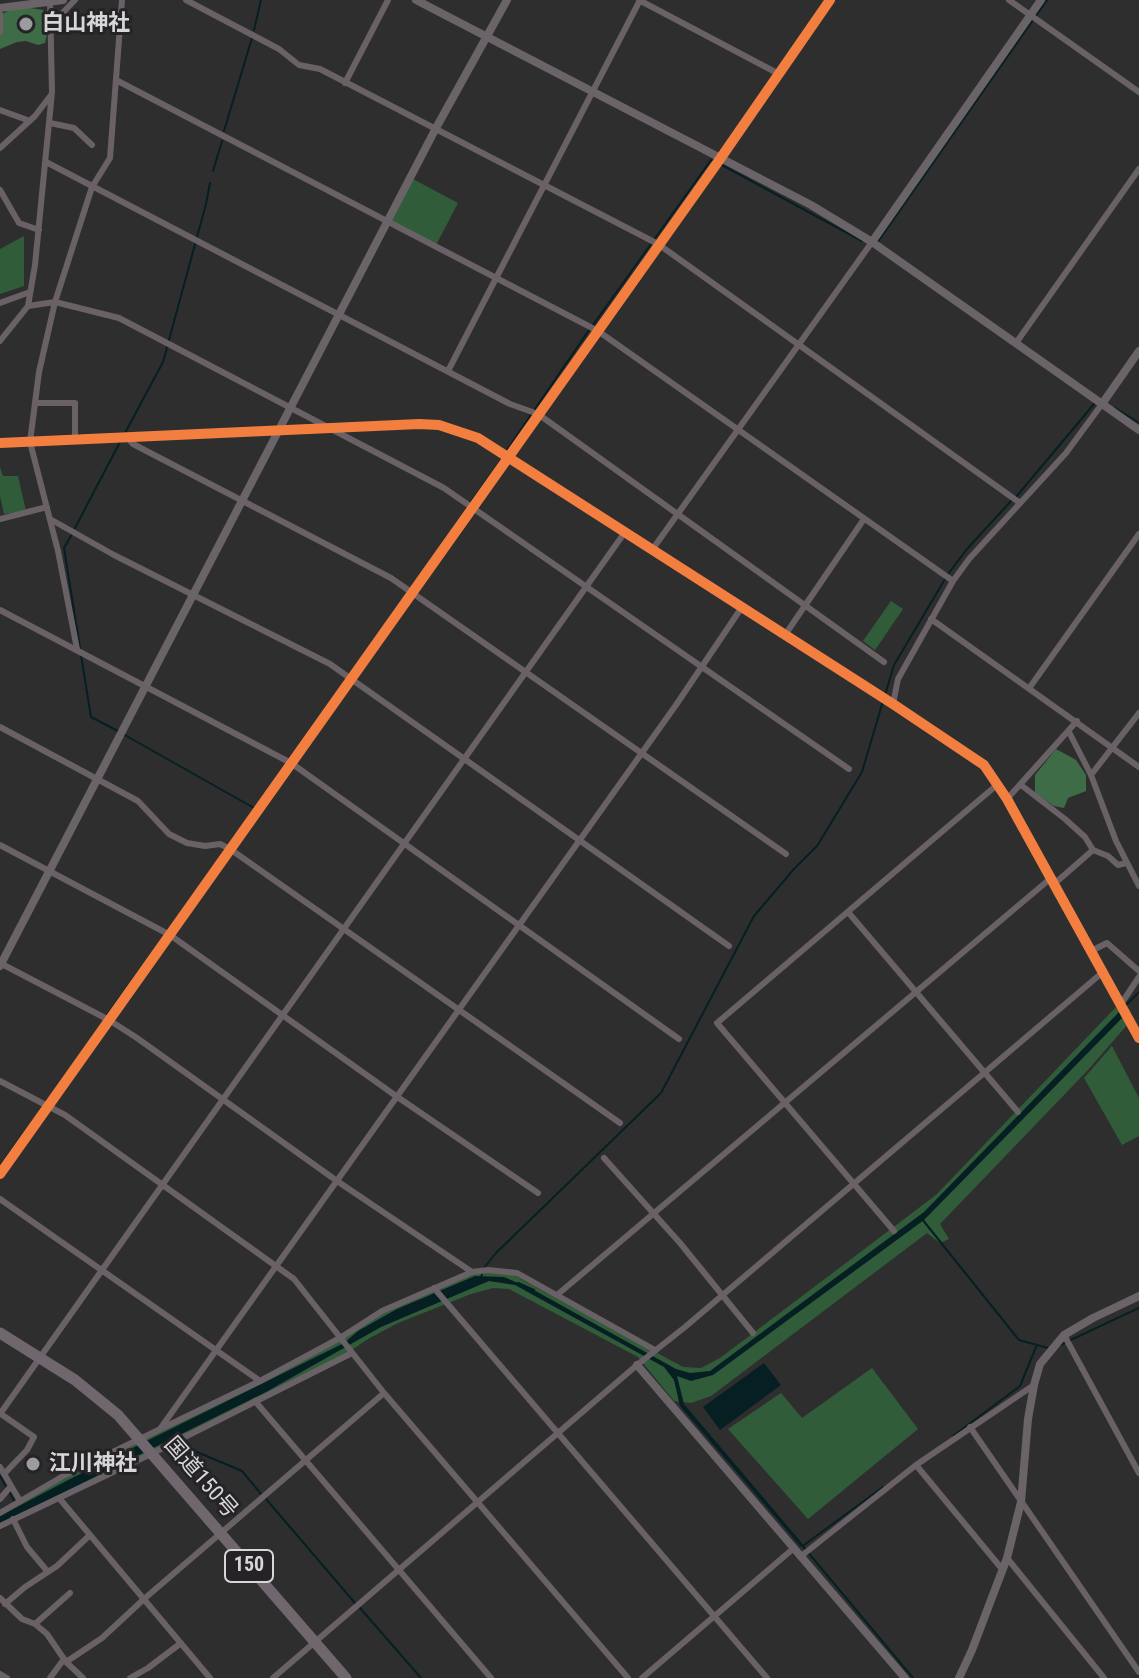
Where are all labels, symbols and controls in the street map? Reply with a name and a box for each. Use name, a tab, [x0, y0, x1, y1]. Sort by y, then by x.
place label: 白山神社	[42, 11, 130, 37]
marker: 白山神社	[17, 15, 35, 33]
street label: 国道150号	[158, 1432, 242, 1524]
place label: 江川神社	[49, 1451, 137, 1477]
marker: 江川神社	[24, 1455, 42, 1473]
road number: 150	[225, 1550, 273, 1582]

